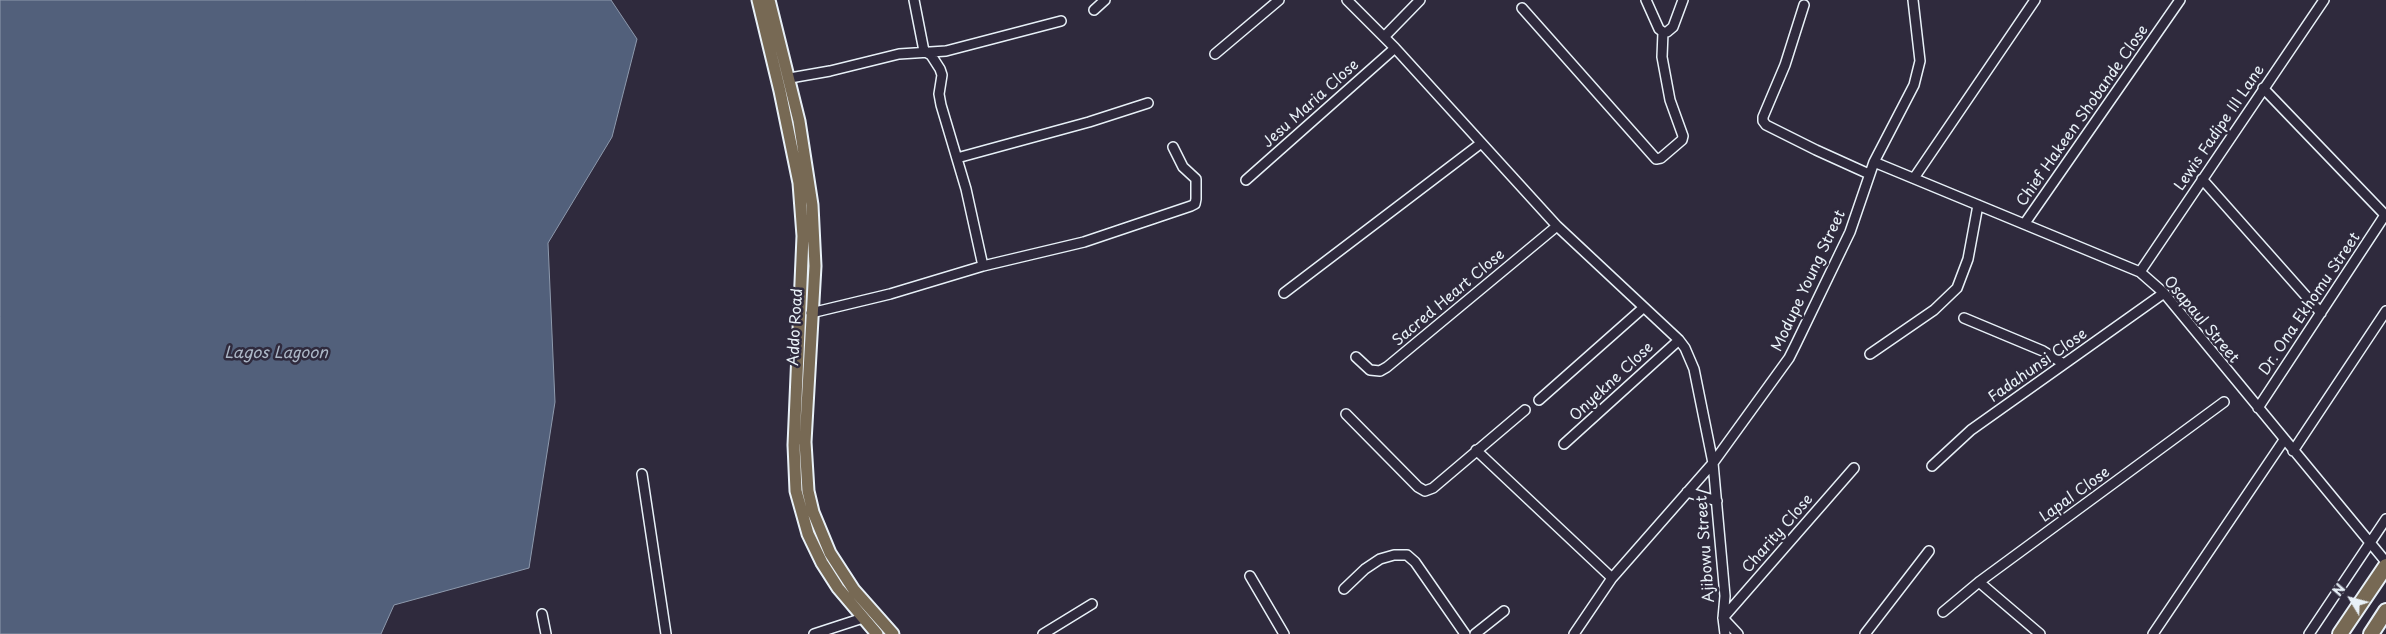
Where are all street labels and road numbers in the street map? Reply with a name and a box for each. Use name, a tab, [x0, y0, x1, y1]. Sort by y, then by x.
street label: Chief Hakeen Shobande Close	[2013, 22, 2153, 210]
street label: Jesu Maria Close	[1259, 56, 1363, 152]
street label: Lewis Fadipe III Lane	[2171, 62, 2269, 194]
street label: Modupe Young Street	[1768, 207, 1850, 355]
street label: Dr. Ona Ekhomu Street	[2256, 229, 2364, 379]
street label: Sacred Heart Close	[1389, 246, 1509, 350]
street label: Osapaul Street	[2159, 273, 2243, 367]
street label: Addo Road	[785, 288, 807, 366]
street label: Fadahunsi Close	[1985, 325, 2091, 407]
street label: Onyekne Close	[1567, 339, 1657, 425]
street label: Lapal Close	[2036, 464, 2114, 526]
street label: Charity Close	[1739, 491, 1817, 577]
street label: Ajibowu Street	[1693, 495, 1719, 603]

